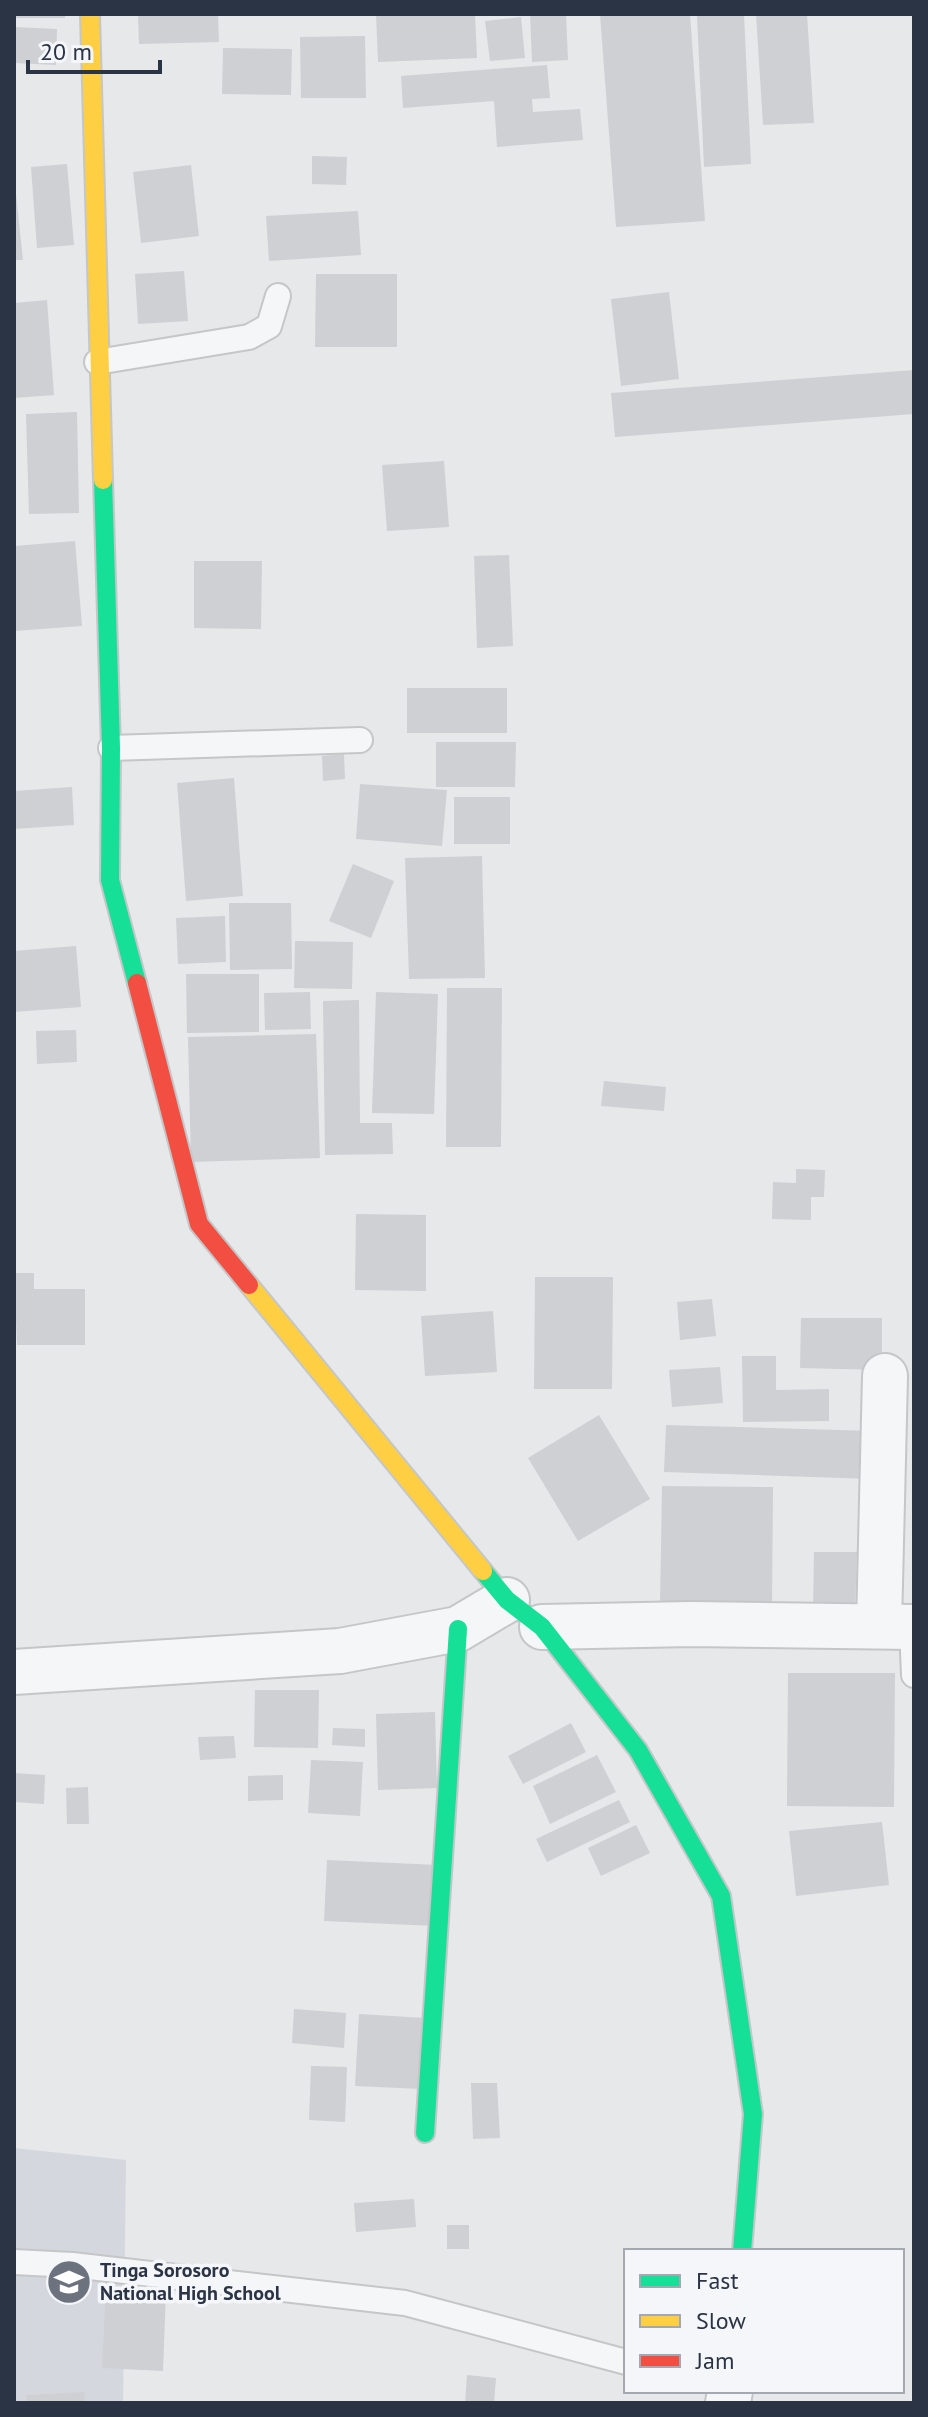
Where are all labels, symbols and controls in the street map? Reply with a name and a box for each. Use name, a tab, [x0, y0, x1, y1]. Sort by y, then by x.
scale bar	[28, 24, 160, 74]
text: 20 m	[40, 36, 92, 67]
legend	[624, 2249, 904, 2393]
place label: Tinga Sorosoro National High School	[100, 2257, 281, 2306]
school or university icon: Tinga Sorosoro National High School	[45, 2258, 93, 2306]
text: Fast	[696, 2265, 739, 2296]
text: Slow	[696, 2305, 746, 2336]
text: Jam	[695, 2345, 734, 2376]

